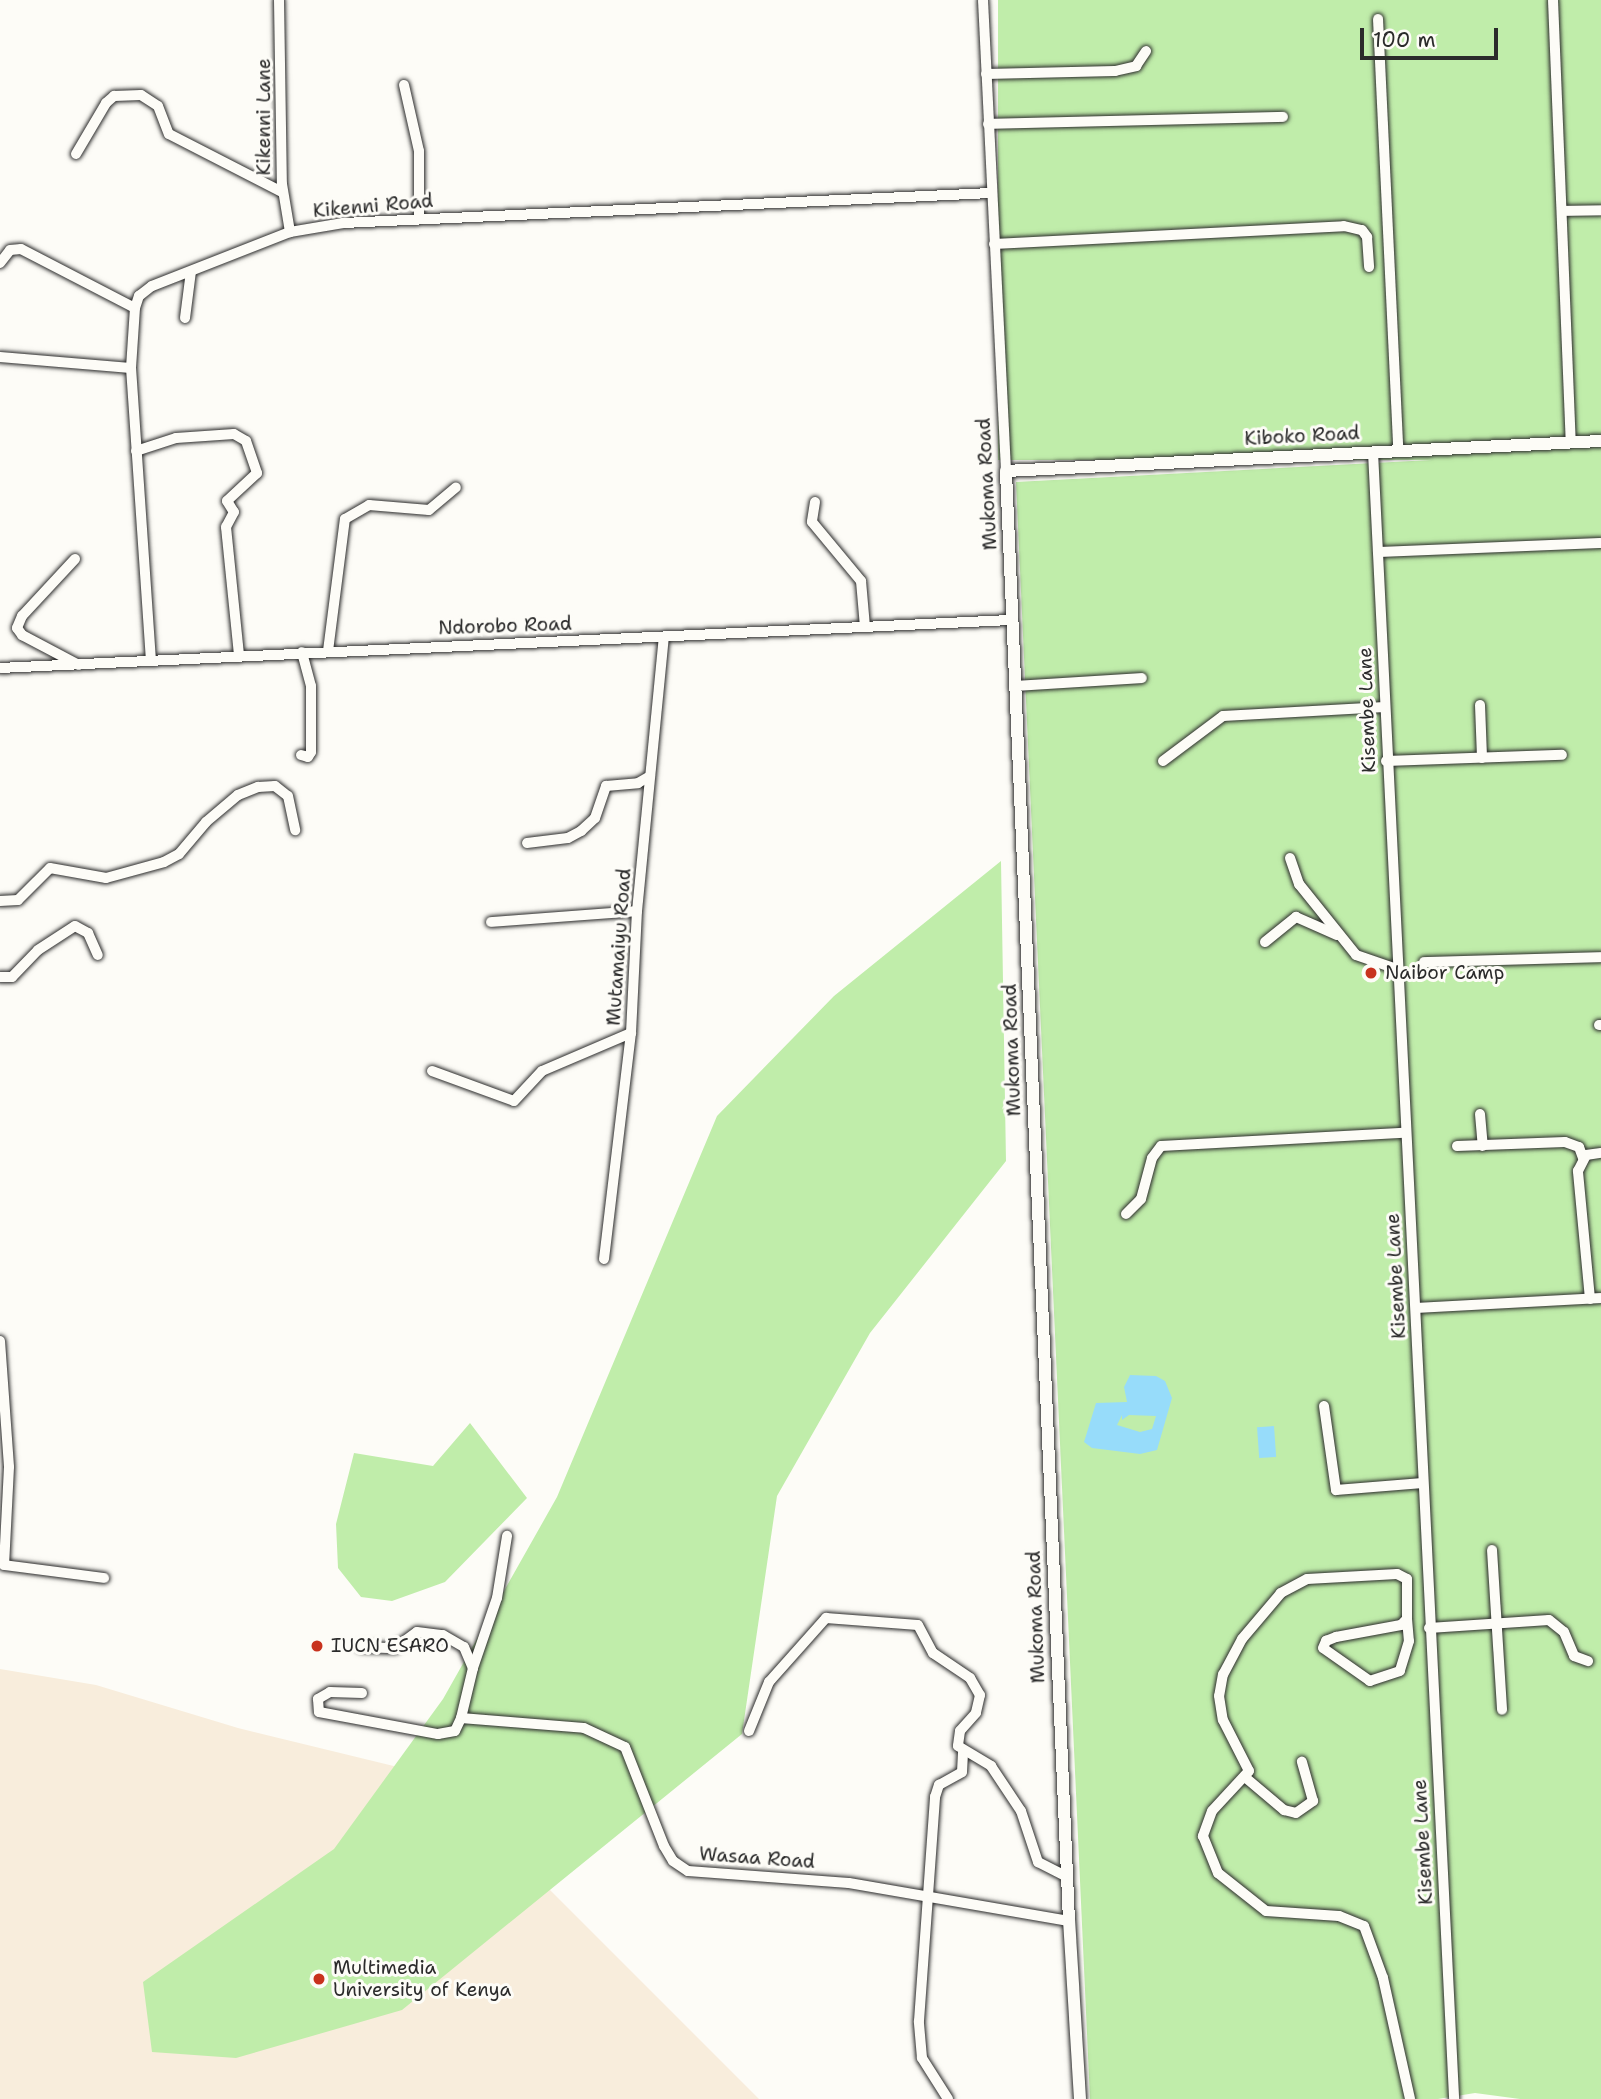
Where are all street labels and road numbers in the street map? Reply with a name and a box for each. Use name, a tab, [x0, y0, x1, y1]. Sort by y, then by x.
street label: Kikenni Lane	[253, 58, 275, 176]
street label: Kikenni Road	[312, 189, 434, 223]
street label: Mukoma Road	[972, 417, 1002, 551]
street label: Kiboko Road	[1244, 422, 1360, 450]
street label: Ndorobo Road	[438, 612, 572, 640]
street label: Kisembe Lane	[1353, 647, 1381, 773]
street label: Mutamaiyu Road	[602, 867, 636, 1027]
street label: Mukoma Road	[998, 983, 1026, 1117]
street label: Kisembe Lane	[1381, 1213, 1411, 1339]
street label: Mukoma Road	[1022, 1550, 1050, 1684]
street label: Kisembe Lane	[1408, 1779, 1438, 1905]
street label: Wasaa Road	[698, 1843, 816, 1873]

